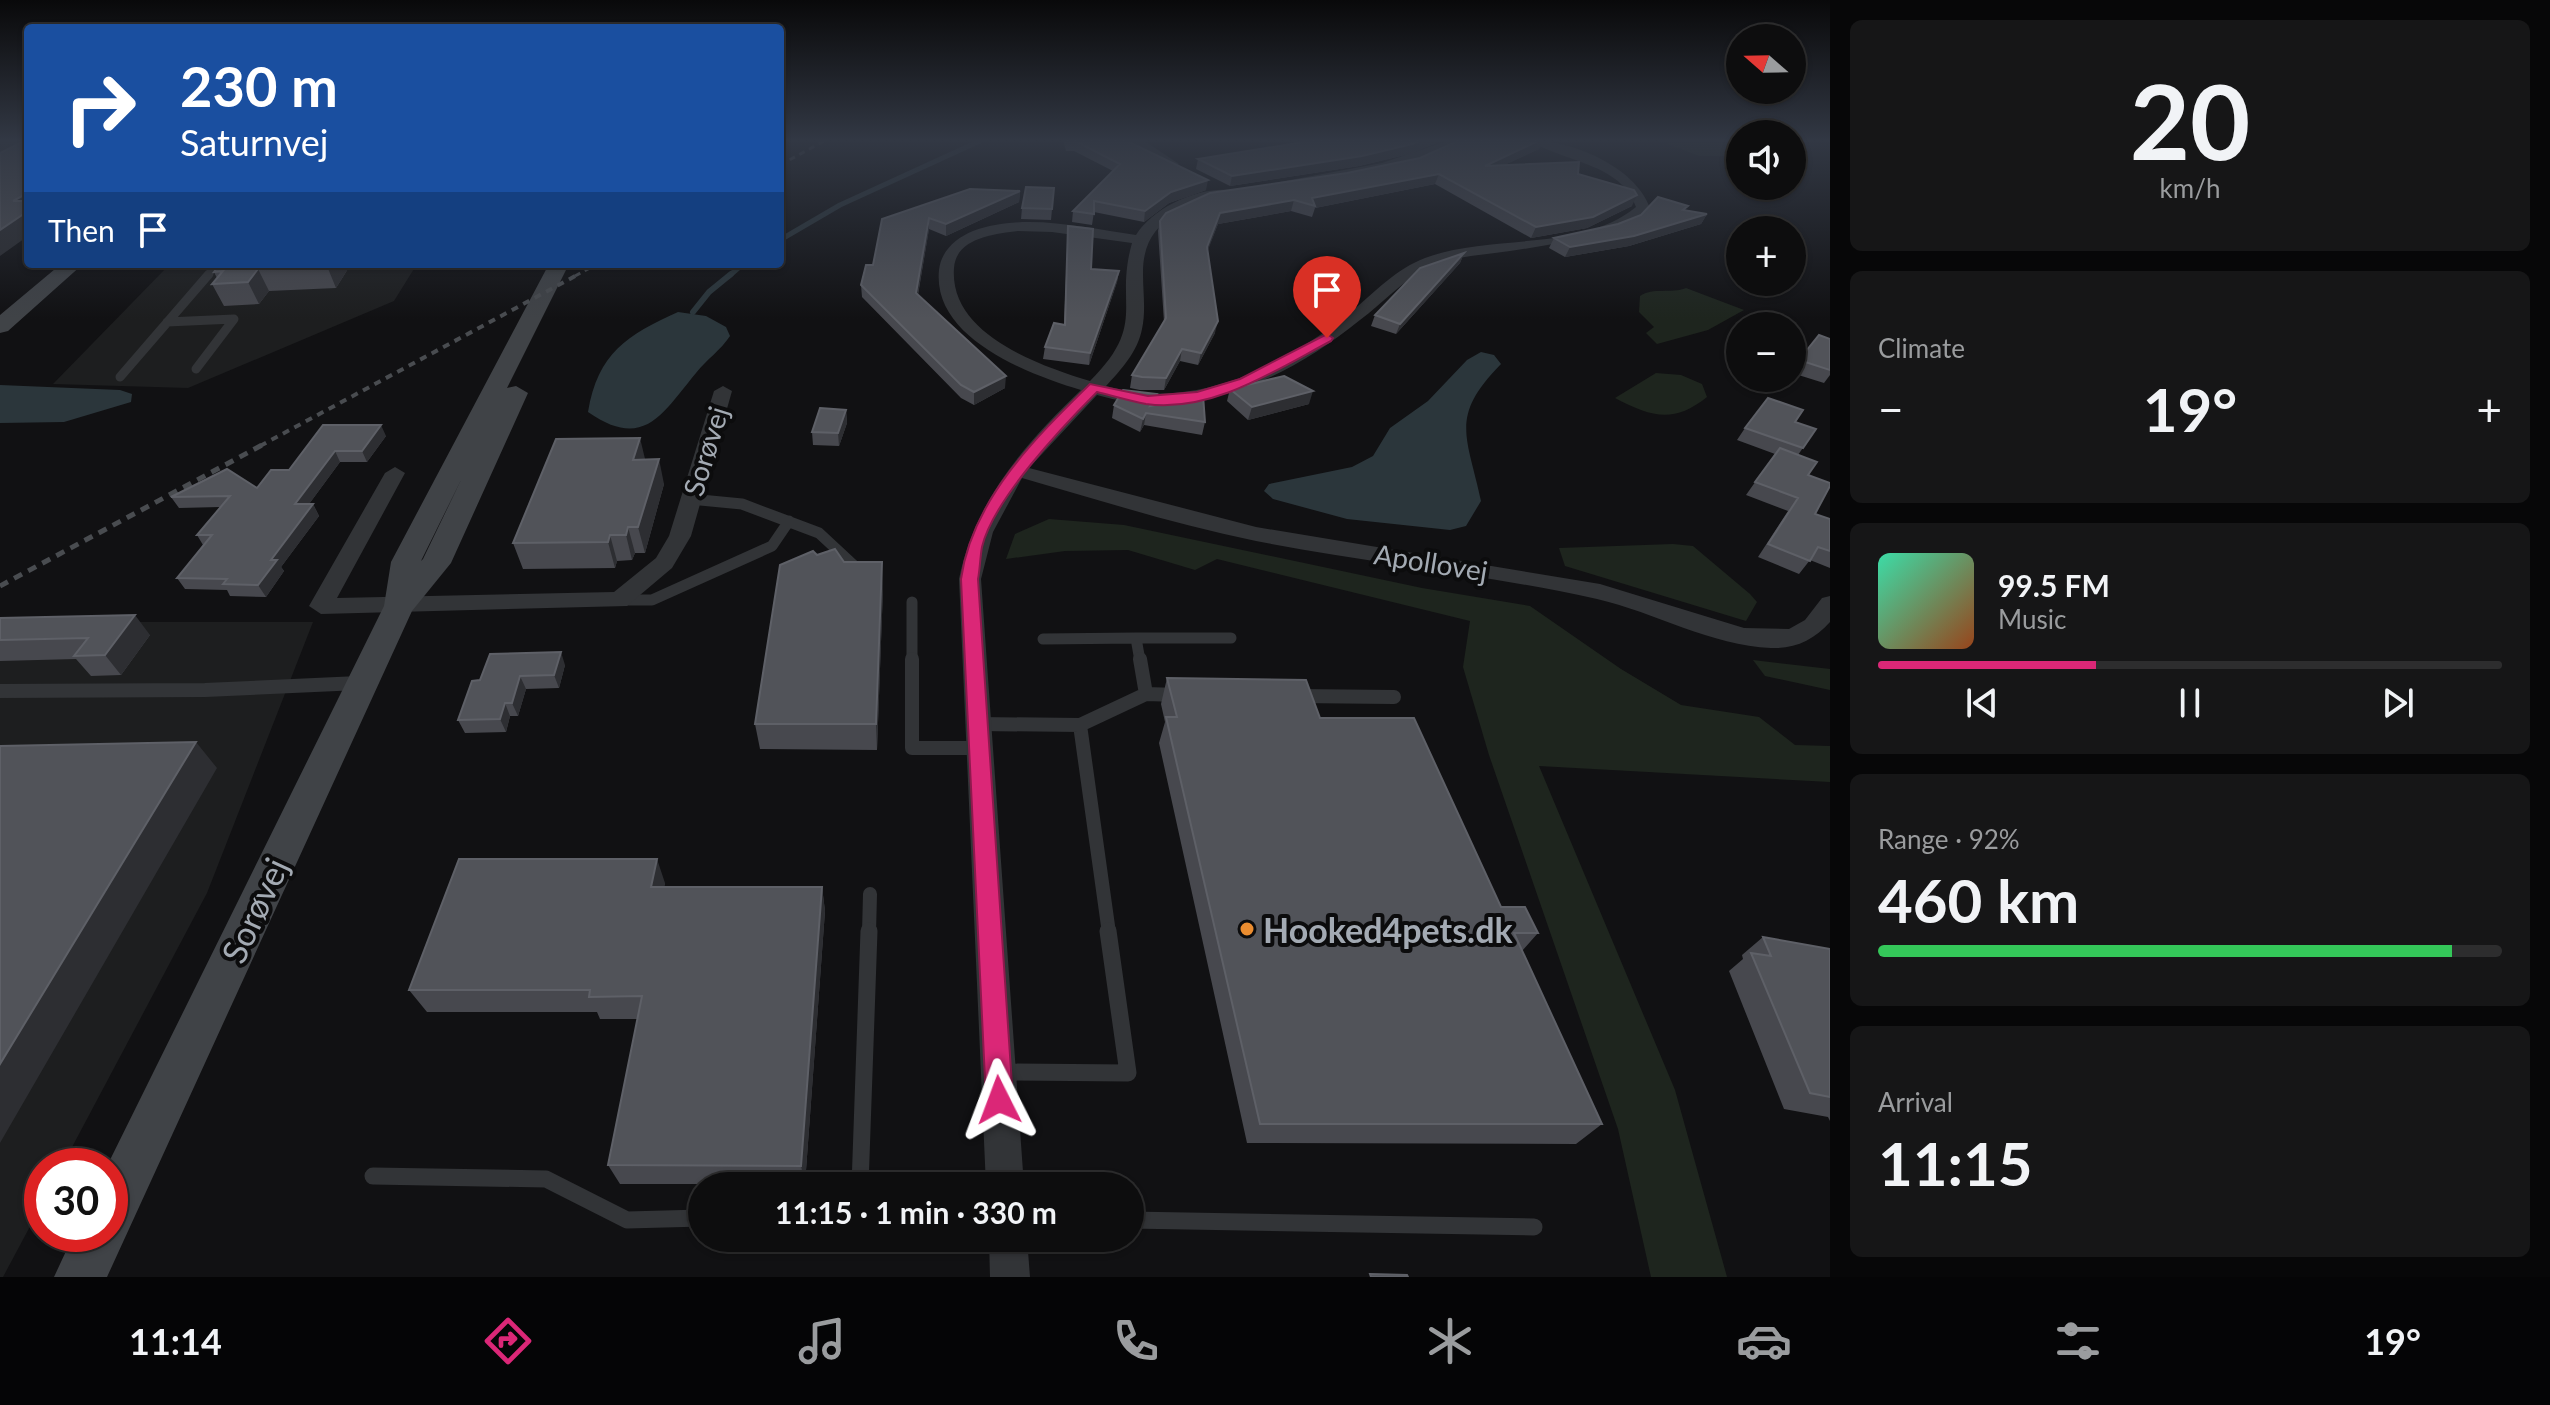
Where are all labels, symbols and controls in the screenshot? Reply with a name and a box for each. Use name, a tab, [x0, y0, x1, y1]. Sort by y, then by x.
north arrow	[1726, 24, 1806, 104]
map controls	[1726, 24, 1806, 392]
text: 230 m	[180, 52, 338, 119]
icon: right	[48, 56, 152, 160]
text: 20	[2130, 57, 2250, 182]
text: Saturnvej	[180, 120, 328, 164]
button: sound	[1726, 120, 1806, 200]
text: km/h	[2160, 172, 2220, 204]
icon: arrive	[131, 208, 175, 252]
text: Then	[48, 212, 115, 248]
button: +	[1726, 216, 1806, 296]
pin	[1293, 256, 1361, 338]
icon: arrive	[1305, 268, 1349, 312]
button: −	[1726, 312, 1806, 392]
text: Climate	[1878, 332, 1965, 364]
text: 19°	[2143, 373, 2237, 445]
text: −	[1878, 383, 1904, 435]
text: +	[2476, 383, 2502, 435]
street label: Sorøvej	[675, 402, 735, 500]
street label: Apollovej	[1372, 536, 1490, 588]
text: 99.5 FM	[1998, 567, 2110, 603]
text: Music	[1998, 603, 2066, 635]
icon: previous	[1960, 681, 2004, 725]
icon: pause	[2168, 681, 2212, 725]
icon: next	[2376, 681, 2420, 725]
text: Range · 92%	[1878, 823, 2020, 855]
street label: Sorøvej	[212, 851, 296, 969]
text: 460 km	[1878, 864, 2079, 936]
place label: Hooked4pets.dk	[1263, 909, 1513, 950]
marker: Hooked4pets.dk	[1238, 920, 1256, 938]
position arrow	[957, 1058, 1041, 1142]
text: Arrival	[1878, 1086, 1953, 1118]
text: 11:15	[1878, 1127, 2033, 1199]
speed limit sign: 30	[24, 1148, 128, 1252]
text: 11:15 · 1 min · 330 m	[775, 1194, 1057, 1230]
icon: directions	[480, 1313, 536, 1369]
icon: music	[794, 1313, 850, 1369]
icon: phone	[1108, 1313, 1164, 1369]
icon: climate	[1422, 1313, 1478, 1369]
icon: car	[1736, 1313, 1792, 1369]
icon: filters	[2050, 1313, 2106, 1369]
text: 11:14	[129, 1319, 222, 1363]
text: 19°	[2364, 1319, 2421, 1363]

